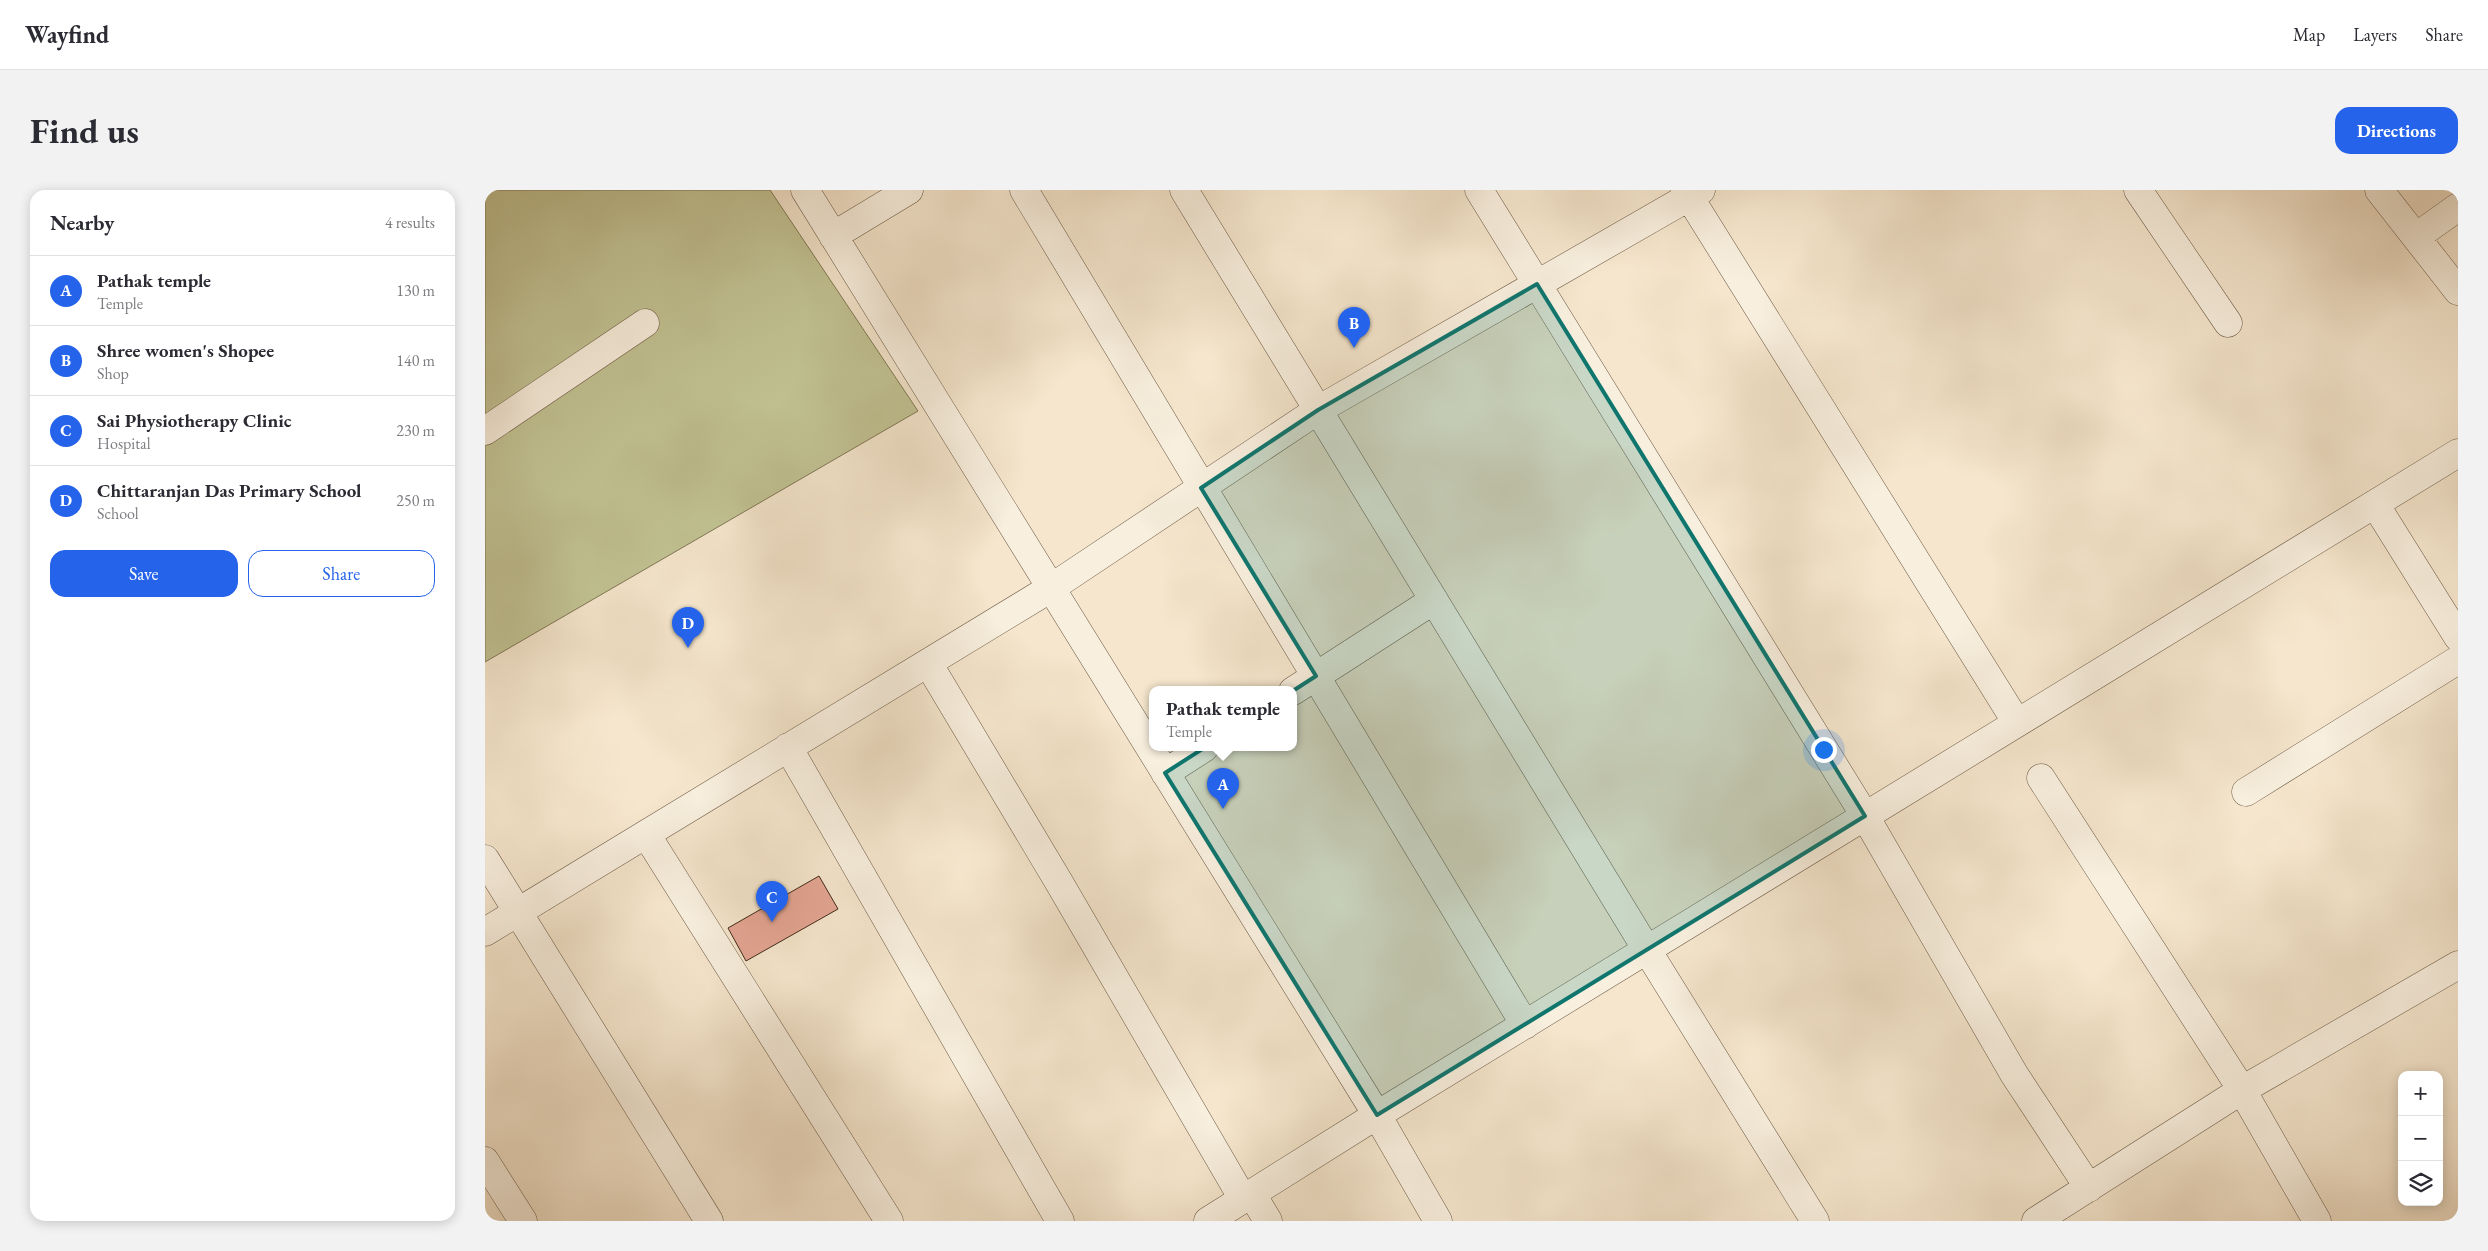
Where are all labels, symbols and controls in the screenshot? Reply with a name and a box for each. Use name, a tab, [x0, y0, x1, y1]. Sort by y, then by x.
text: Wayfind	[25, 19, 109, 50]
text: Map	[2293, 23, 2325, 46]
text: Layers	[2353, 23, 2397, 46]
text: Share	[2425, 23, 2463, 46]
button: Directions	[2335, 107, 2458, 154]
text: Find us	[30, 108, 139, 153]
text: Nearby	[50, 209, 114, 236]
text: 4 results	[385, 212, 435, 233]
text: Pathak temple	[97, 268, 211, 293]
text: A	[60, 280, 72, 301]
text: 130 m	[396, 280, 435, 301]
text: Temple	[97, 293, 143, 314]
pin: B	[1338, 307, 1370, 348]
text: Shree women's Shopee	[97, 338, 274, 363]
text: B	[61, 350, 71, 371]
text: 140 m	[396, 350, 435, 371]
text: Shop	[97, 363, 129, 384]
text: Sai Physiotherapy Clinic	[97, 408, 292, 433]
text: C	[60, 420, 72, 441]
text: 230 m	[396, 420, 435, 441]
text: Hospital	[97, 433, 151, 454]
text: Chittaranjan Das Primary School	[97, 478, 361, 503]
text: D	[60, 490, 72, 511]
text: 250 m	[396, 490, 435, 511]
text: School	[97, 503, 139, 524]
button: Save	[50, 550, 238, 597]
button: Share	[248, 550, 435, 597]
pin: D	[672, 607, 704, 648]
popup	[1149, 686, 1297, 751]
text: Pathak temple	[1166, 696, 1280, 721]
text: Temple	[1166, 721, 1212, 742]
your location	[1811, 737, 1837, 763]
pin: A	[1207, 768, 1239, 809]
pin: C	[756, 881, 788, 922]
map controls	[2398, 1071, 2443, 1206]
button: +	[2398, 1071, 2443, 1116]
button: −	[2398, 1116, 2443, 1161]
button: layers	[2398, 1161, 2443, 1206]

